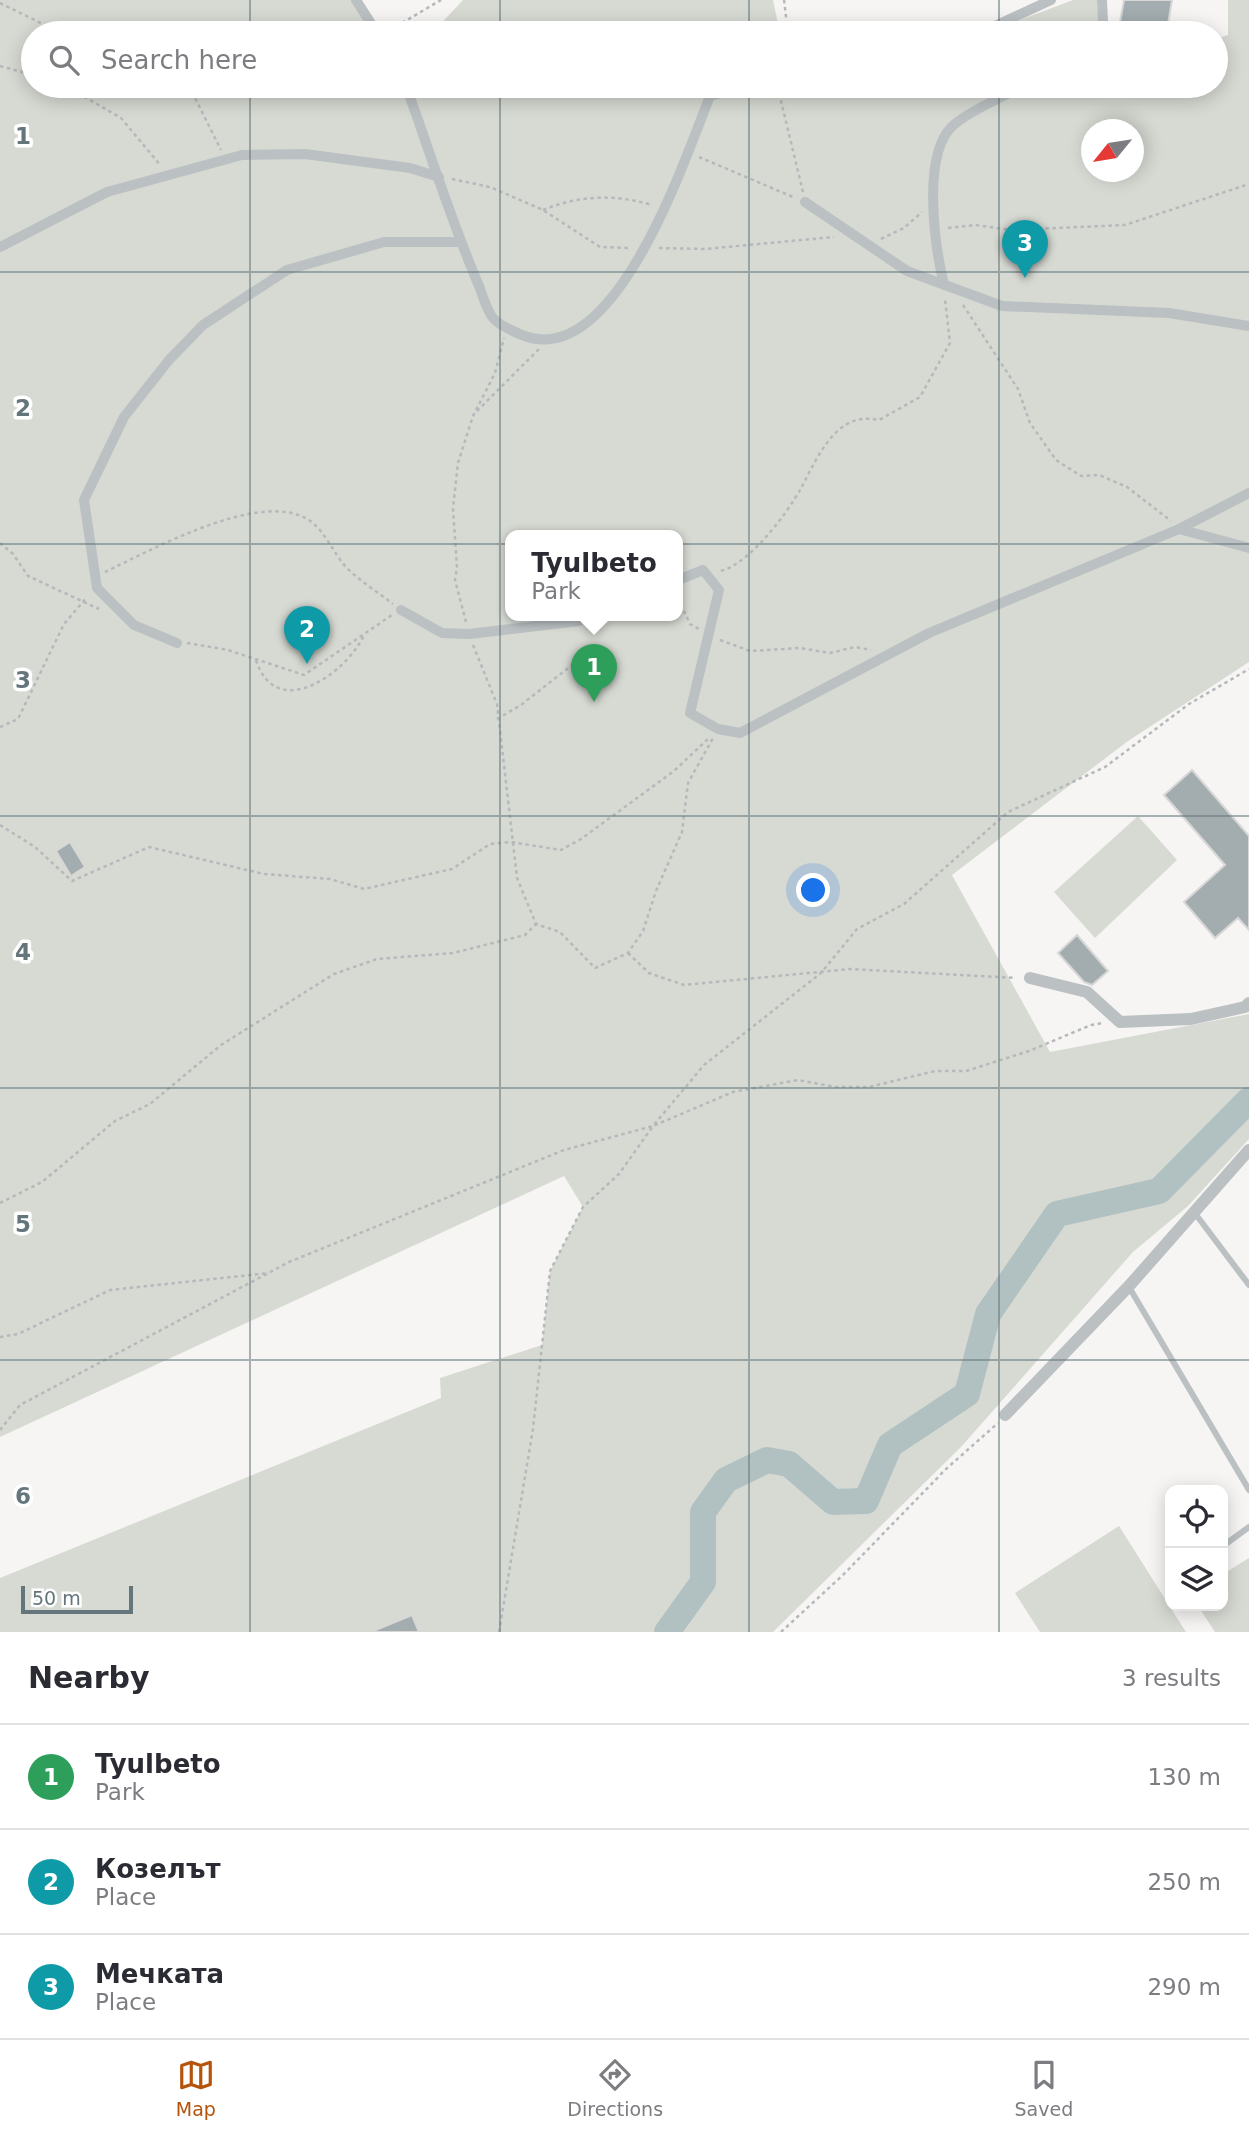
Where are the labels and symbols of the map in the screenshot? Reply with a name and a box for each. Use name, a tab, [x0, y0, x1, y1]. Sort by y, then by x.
north arrow	[1081, 119, 1144, 182]
text: 1	[15, 123, 31, 149]
pin: 3	[1002, 220, 1048, 278]
text: 2	[15, 395, 31, 421]
pin: 2	[284, 606, 330, 664]
pin: 1	[571, 644, 617, 702]
text: 3	[15, 667, 31, 693]
your location	[796, 873, 830, 907]
text: 4	[15, 939, 31, 965]
text: 5	[15, 1211, 31, 1237]
text: 6	[15, 1483, 31, 1509]
scale bar	[21, 1583, 133, 1615]

